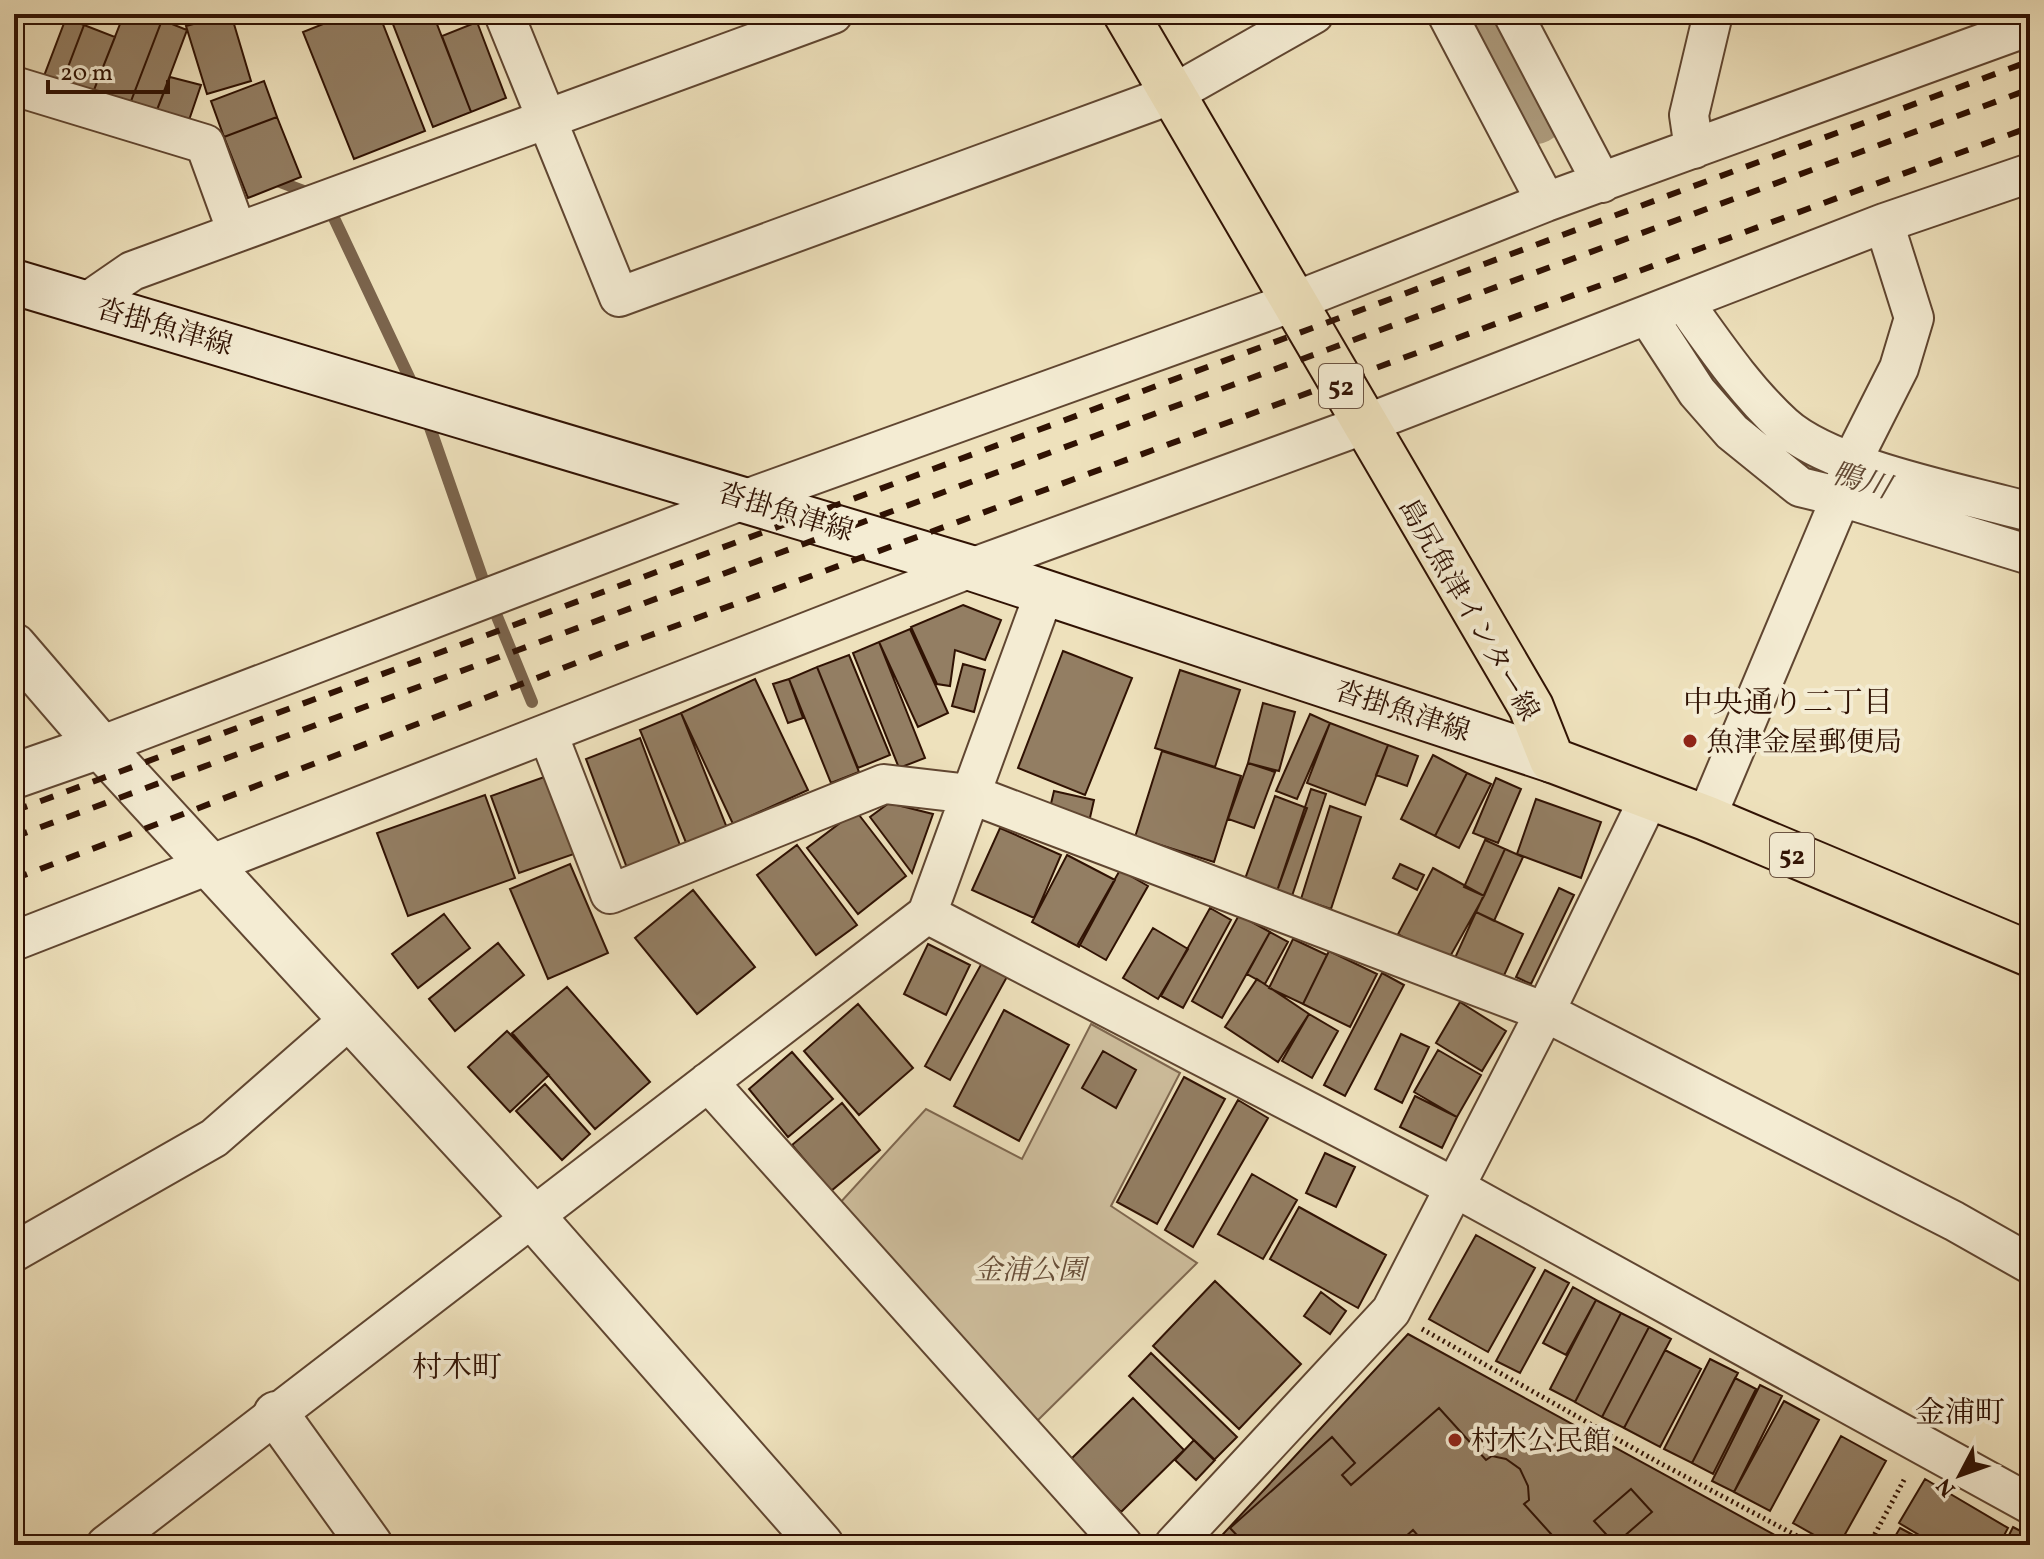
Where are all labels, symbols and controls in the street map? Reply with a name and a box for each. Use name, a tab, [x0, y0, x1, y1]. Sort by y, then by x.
scale bar	[48, 44, 168, 94]
text: 20 m	[60, 57, 113, 91]
street label: 沓掛魚津線	[92, 290, 237, 366]
road number: 52	[1319, 364, 1363, 408]
water label: 鴨川	[1826, 453, 1898, 511]
street label: 沓掛魚津線	[713, 474, 858, 553]
street label: 島尻魚津インター線	[1388, 492, 1547, 729]
street label: 沓掛魚津線	[1330, 672, 1475, 753]
district label: 中央通り二丁目	[1683, 683, 1893, 725]
place label: 魚津金屋郵便局	[1706, 724, 1902, 763]
marker: 魚津金屋郵便局	[1681, 732, 1699, 750]
road number: 52	[1770, 833, 1814, 877]
park label: 金浦公園	[974, 1252, 1090, 1291]
district label: 村木町	[412, 1348, 502, 1390]
district label: 金浦町	[1915, 1393, 2005, 1435]
place label: 村木公民館	[1471, 1423, 1611, 1462]
marker: 村木公民館	[1446, 1431, 1464, 1449]
north arrow	[1920, 1435, 2000, 1515]
text: N	[1930, 1470, 1964, 1503]

